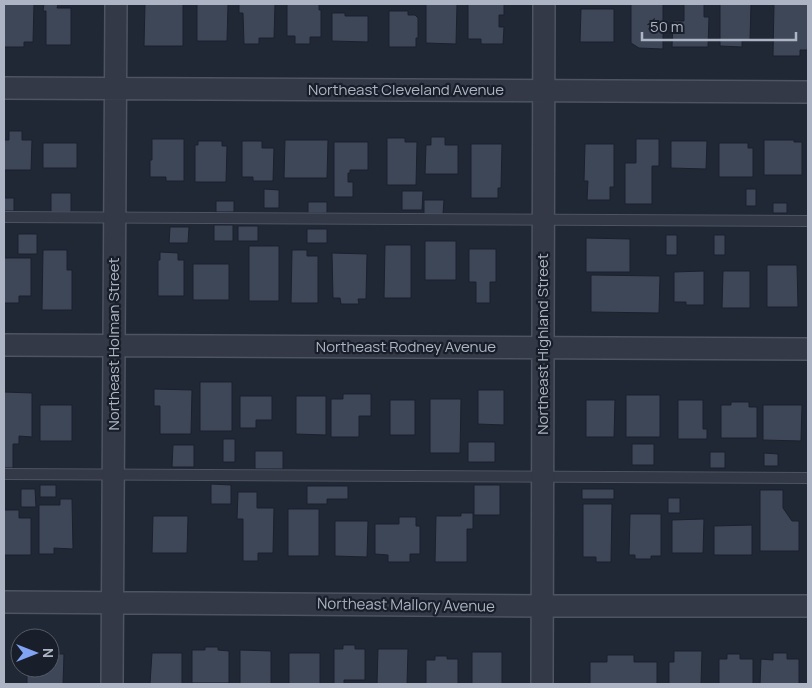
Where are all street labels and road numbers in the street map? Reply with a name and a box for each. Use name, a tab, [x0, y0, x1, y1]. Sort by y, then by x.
street label: Northeast Cleveland Avenue	[308, 79, 504, 100]
street label: Northeast Highland Street	[532, 253, 553, 435]
street label: Northeast Holman Street	[103, 258, 124, 430]
street label: Northeast Rodney Avenue	[316, 336, 496, 357]
street label: Northeast Mallory Avenue	[317, 592, 495, 617]

